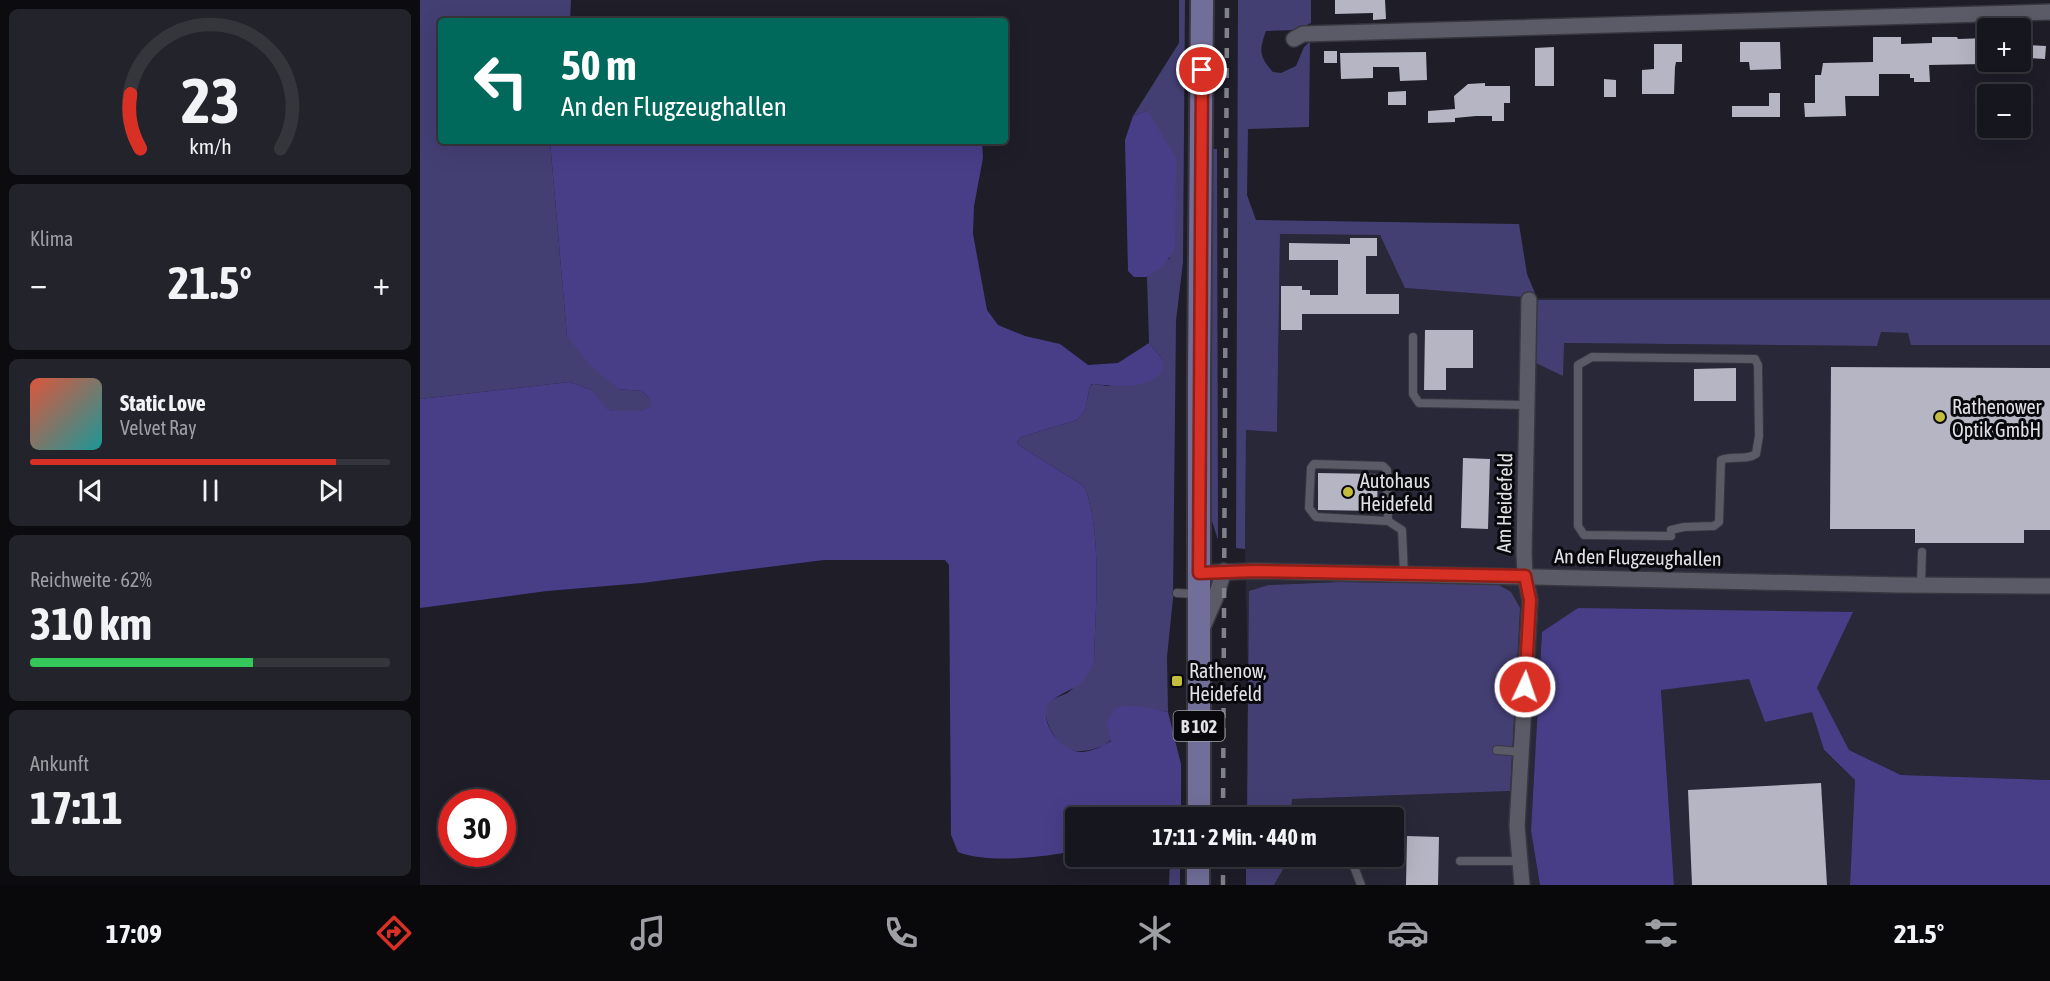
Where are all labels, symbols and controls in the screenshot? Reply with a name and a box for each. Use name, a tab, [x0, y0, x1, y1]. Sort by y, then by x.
map controls	[1977, 18, 2031, 138]
button: +	[1977, 18, 2031, 72]
text: 50 m	[561, 41, 636, 89]
icon: left	[462, 42, 540, 120]
pin	[1176, 44, 1227, 95]
icon: arrive	[1185, 53, 1218, 86]
text: 23	[181, 65, 239, 136]
button: −	[1977, 84, 2031, 138]
text: An den Flugzeughallen	[561, 91, 787, 122]
text: km/h	[189, 134, 231, 159]
text: Klima	[30, 227, 73, 250]
text: 21.5°	[168, 257, 252, 309]
text: −	[30, 264, 47, 302]
text: +	[373, 264, 390, 302]
text: Static Love	[120, 390, 206, 416]
place label: Rathenower Optik GmbH	[1952, 395, 2043, 441]
marker: Rathenower Optik GmbH	[1933, 410, 1947, 424]
text: Velvet Ray	[120, 416, 197, 439]
street label: Am Heidefeld	[1492, 453, 1516, 553]
place label: Autohaus Heidefeld	[1360, 469, 1433, 515]
icon: previous	[74, 474, 107, 507]
icon: pause	[194, 474, 227, 507]
icon: next	[314, 474, 347, 507]
marker: Autohaus Heidefeld	[1341, 485, 1355, 499]
street label: An den Flugzeughallen	[1554, 544, 1722, 570]
text: Reichweite · 62%	[30, 568, 152, 591]
text: 310 km	[30, 598, 152, 650]
position arrow	[1493, 655, 1557, 719]
place label: Rathenow, Heidefeld	[1189, 659, 1267, 705]
marker: Rathenow, Heidefeld	[1170, 674, 1184, 688]
road number: B 102	[1174, 711, 1224, 741]
text: Ankunft	[30, 752, 89, 775]
text: 17:11	[30, 782, 123, 834]
speed limit sign: 30	[438, 789, 516, 867]
text: 17:11 · 2 Min. · 440 m	[1152, 824, 1317, 850]
icon: directions	[373, 912, 415, 954]
icon: music	[627, 912, 669, 954]
icon: phone	[880, 912, 922, 954]
icon: climate	[1134, 912, 1176, 954]
icon: car	[1387, 912, 1429, 954]
icon: filters	[1640, 912, 1682, 954]
text: 17:09	[106, 918, 162, 949]
text: 21.5°	[1894, 918, 1944, 949]

